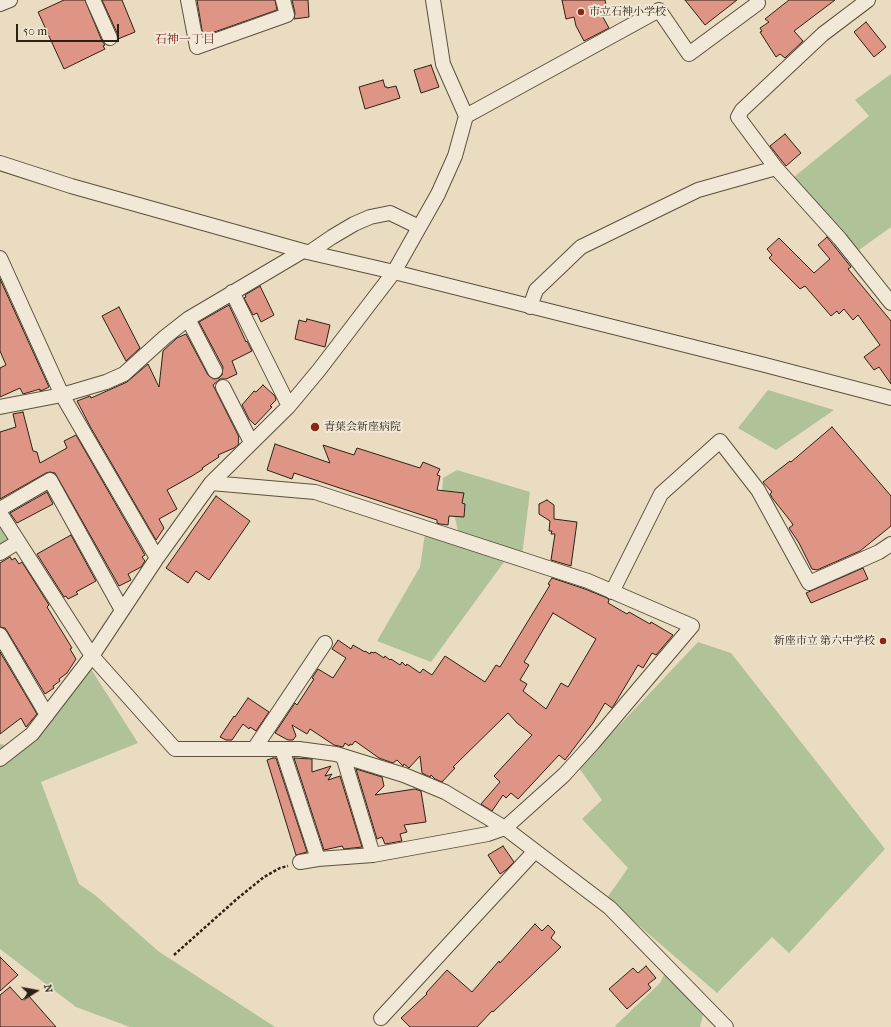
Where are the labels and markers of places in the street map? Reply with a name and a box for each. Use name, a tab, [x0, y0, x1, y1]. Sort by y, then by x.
place label: 市立石神小学校	[589, 5, 666, 19]
marker: 市立石神小学校	[576, 7, 586, 17]
place label: 青葉会新座病院	[324, 420, 401, 434]
marker: 青葉会新座病院	[309, 421, 321, 433]
place label: 新座市立 第六中学校	[774, 634, 875, 648]
marker: 新座市立 第六中学校	[878, 636, 888, 646]

